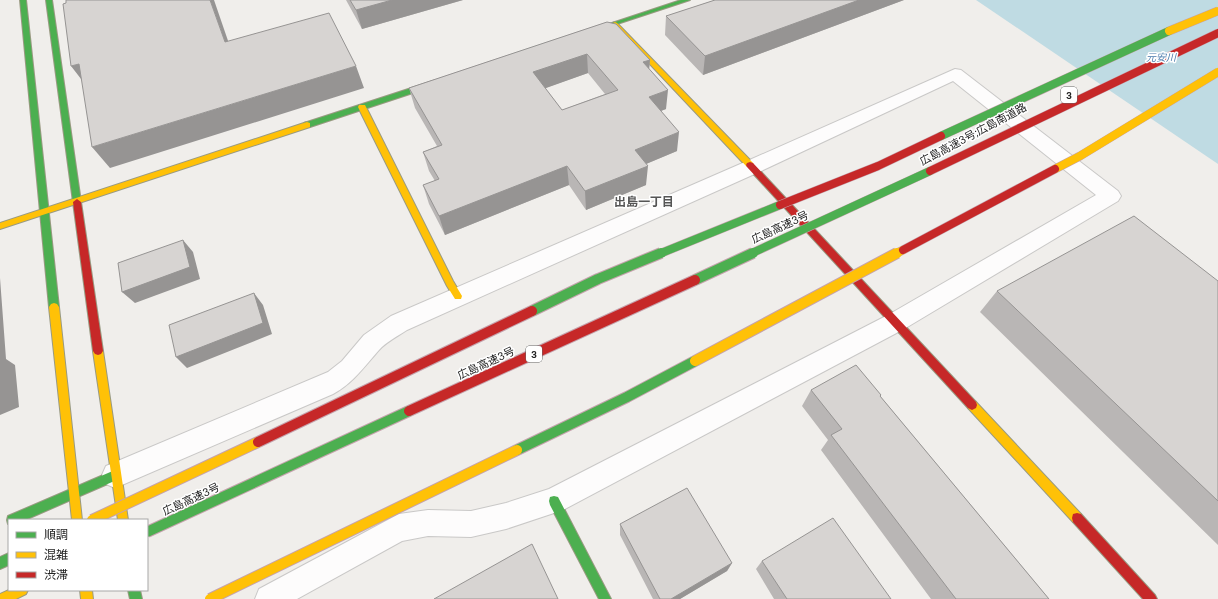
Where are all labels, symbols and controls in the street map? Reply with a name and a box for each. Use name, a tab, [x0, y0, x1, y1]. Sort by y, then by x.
water label: 元安川	[1146, 51, 1177, 64]
road number: 3	[1061, 87, 1077, 103]
street label: 広島高速3号;広島南道路	[917, 100, 1029, 168]
district label: 出島一丁目	[614, 194, 674, 210]
street label: 広島高速3号	[749, 208, 811, 246]
street label: 広島高速3号	[455, 344, 517, 382]
road number: 3	[526, 346, 542, 362]
street label: 広島高速3号	[160, 480, 222, 518]
legend	[8, 519, 148, 591]
text: 順調	[44, 527, 68, 543]
text: 混雑	[44, 547, 68, 563]
text: 渋滞	[44, 567, 68, 583]

